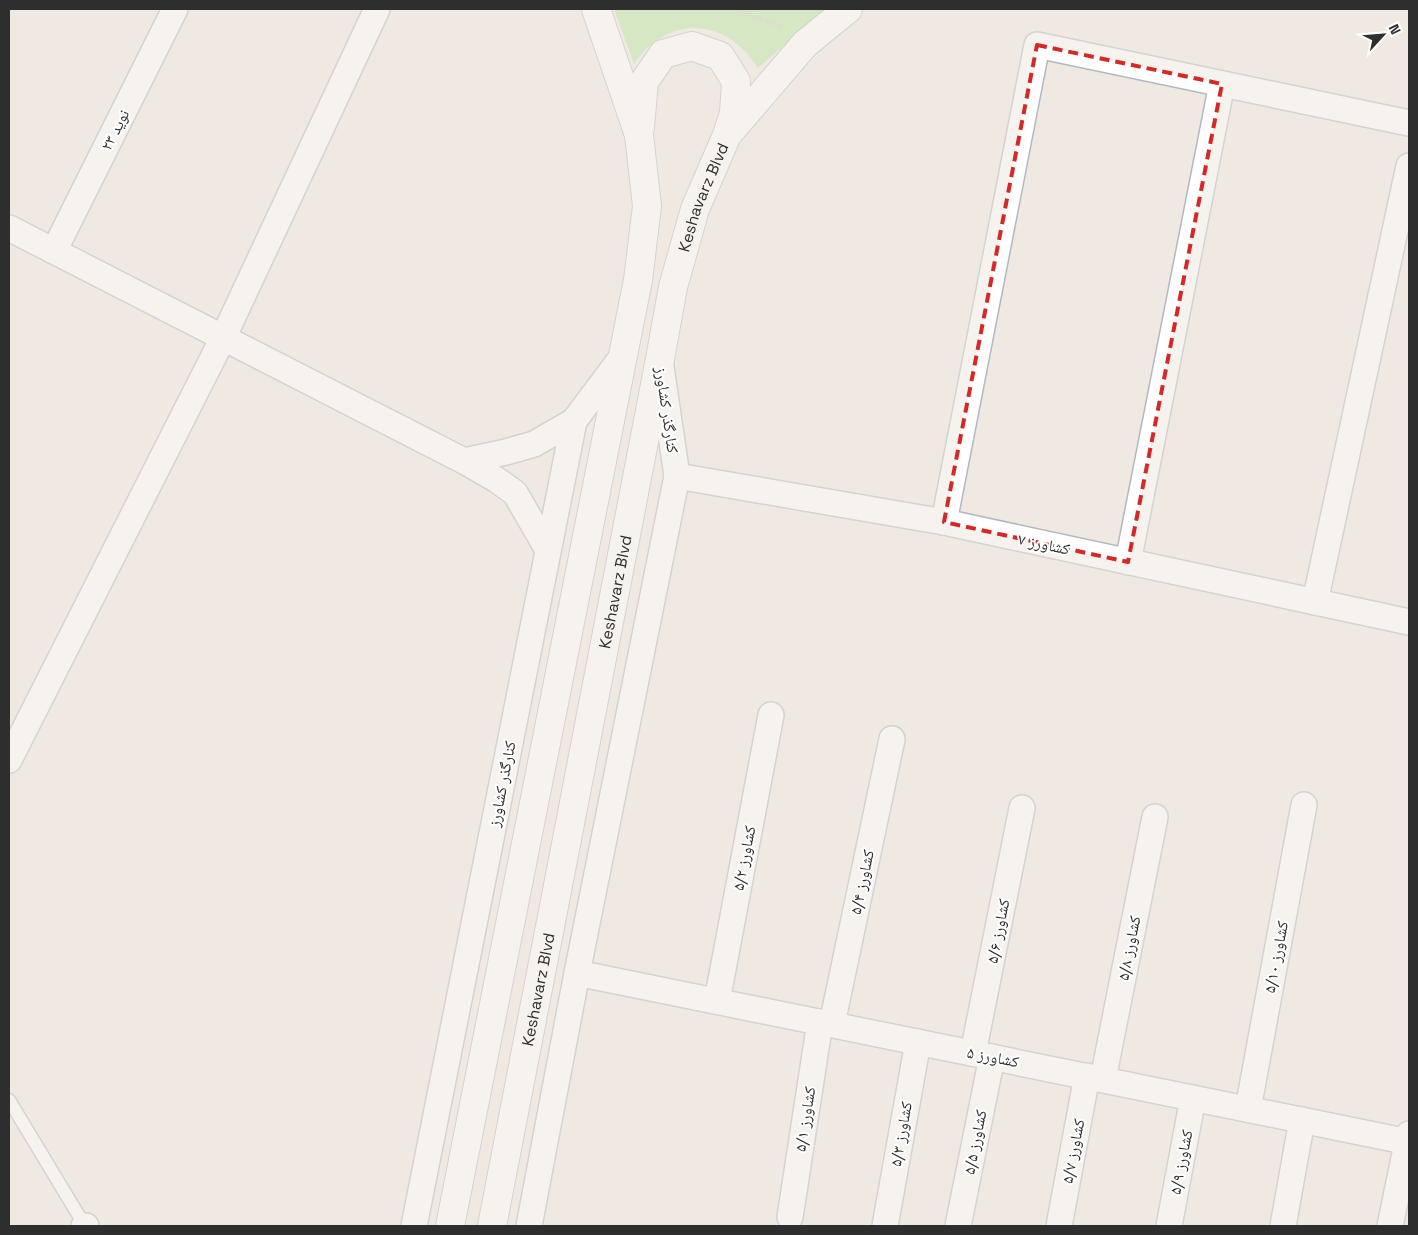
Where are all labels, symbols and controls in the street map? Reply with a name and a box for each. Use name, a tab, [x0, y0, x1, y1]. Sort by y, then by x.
north arrow	[1358, 10, 1408, 60]
text: N	[1385, 21, 1405, 37]
street label: نوید ۲۳	[96, 106, 134, 154]
street label: Keshavarz Blvd	[673, 139, 733, 254]
street label: کنارگذر کشاورز	[650, 364, 684, 455]
street label: کشاورز ۷	[1016, 528, 1072, 560]
street label: Keshavarz Blvd	[594, 533, 636, 650]
street label: کنارگذر کشاورز	[483, 739, 521, 830]
street label: کشاورز ۵/۲	[727, 823, 761, 892]
street label: کشاورز ۵/۴	[845, 847, 879, 916]
street label: کشاورز ۵/۶	[981, 896, 1015, 965]
street label: کشاورز ۵/۸	[1112, 913, 1146, 982]
street label: کشاورز ۵/۱۰	[1259, 919, 1293, 995]
street label: Keshavarz Blvd	[517, 931, 559, 1048]
street label: کشاورز ۵	[965, 1042, 1021, 1072]
street label: کشاورز ۵/۱	[790, 1085, 821, 1153]
street label: کشاورز ۵/۳	[885, 1100, 917, 1168]
street label: کشاورز ۵/۵	[958, 1107, 992, 1176]
street label: کشاورز ۵/۷	[1056, 1116, 1090, 1185]
street label: کشاورز ۵/۹	[1164, 1127, 1198, 1196]

